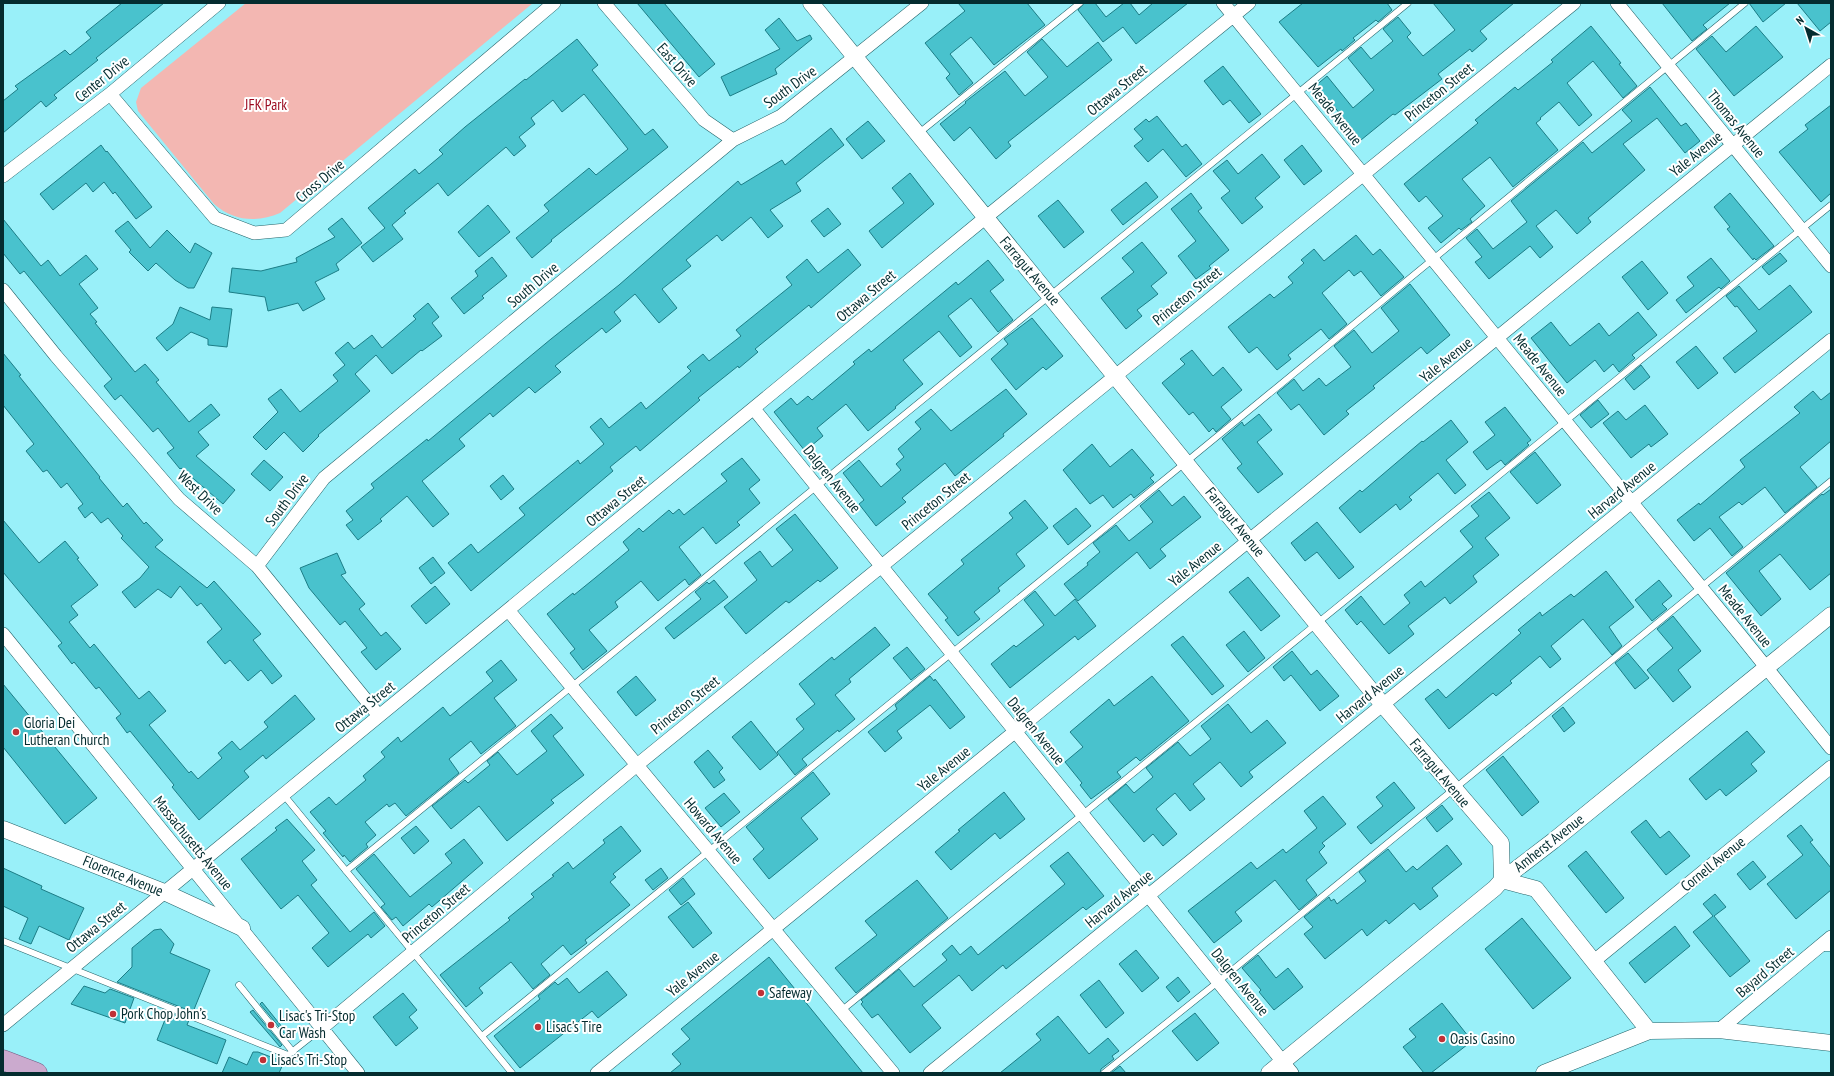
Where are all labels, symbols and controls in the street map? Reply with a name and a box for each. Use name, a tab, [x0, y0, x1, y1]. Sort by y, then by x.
north arrow	[1786, 8, 1826, 48]
text: N	[1793, 13, 1806, 28]
street label: East Drive	[653, 39, 702, 91]
street label: Center Drive	[71, 51, 133, 106]
street label: Princeton Street	[1400, 58, 1477, 125]
street label: Ottawa Street	[1083, 60, 1150, 120]
street label: South Drive	[760, 61, 820, 112]
street label: Meade Avenue	[1304, 79, 1366, 149]
street label: Thomas Avenue	[1703, 86, 1769, 161]
park label: JFK Park	[244, 95, 287, 114]
street label: Yale Avenue	[1665, 127, 1726, 181]
street label: Cross Drive	[291, 155, 348, 206]
street label: Farragut Avenue	[996, 232, 1065, 309]
street label: South Drive	[503, 258, 562, 311]
street label: Princeton Street	[1148, 262, 1225, 329]
street label: Ottawa Street	[832, 265, 899, 326]
street label: Meade Avenue	[1509, 330, 1571, 400]
street label: Yale Avenue	[1415, 333, 1476, 387]
street label: Dalgren Avenue	[799, 441, 865, 516]
street label: Harvard Avenue	[1584, 457, 1659, 523]
street label: West Drive	[174, 467, 227, 519]
street label: Princeton Street	[897, 467, 974, 534]
street label: South Drive	[261, 470, 312, 530]
street label: Ottawa Street	[582, 471, 649, 531]
street label: Farragut Avenue	[1201, 483, 1269, 560]
street label: Yale Avenue	[1164, 537, 1225, 591]
street label: Meade Avenue	[1714, 581, 1776, 651]
street label: Harvard Avenue	[1332, 661, 1407, 727]
street label: Princeton Street	[646, 671, 723, 738]
street label: Ottawa Street	[331, 677, 398, 737]
street label: Dalgren Avenue	[1003, 693, 1069, 768]
place label: Gloria Dei Lutheran Church	[24, 713, 109, 749]
marker: Gloria Dei Lutheran Church	[11, 727, 21, 737]
street label: Farragut Avenue	[1406, 734, 1475, 811]
street label: Yale Avenue	[913, 742, 974, 796]
street label: Massachusetts Avenue	[150, 792, 237, 894]
street label: Howard Avenue	[680, 794, 747, 868]
street label: Amherst Avenue	[1510, 809, 1588, 876]
street label: Cornell Avenue	[1677, 832, 1749, 895]
street label: Florence Avenue	[80, 851, 166, 900]
street label: Harvard Avenue	[1081, 866, 1156, 932]
street label: Princeton Street	[398, 879, 474, 947]
street label: Ottawa Street	[62, 897, 129, 957]
street label: Bayard Street	[1732, 942, 1797, 1001]
street label: Dalgren Avenue	[1207, 944, 1273, 1019]
street label: Yale Avenue	[662, 947, 723, 1001]
place label: Safeway	[769, 983, 812, 1002]
marker: Safeway	[756, 988, 766, 998]
place label: Pork Chop John’s	[121, 1004, 206, 1023]
place label: Lisac's Tri-Stop Car Wash	[279, 1006, 355, 1042]
marker: Pork Chop John’s	[108, 1009, 118, 1019]
place label: Lisac's Tire	[546, 1017, 602, 1036]
marker: Lisac's Tri-Stop Car Wash	[266, 1020, 276, 1030]
marker: Lisac's Tire	[533, 1022, 543, 1032]
place label: Oasis Casino	[1450, 1029, 1515, 1048]
marker: Oasis Casino	[1437, 1034, 1447, 1044]
place label: Lisac’s Tri-Stop	[271, 1050, 347, 1069]
marker: Lisac’s Tri-Stop	[258, 1055, 268, 1065]

